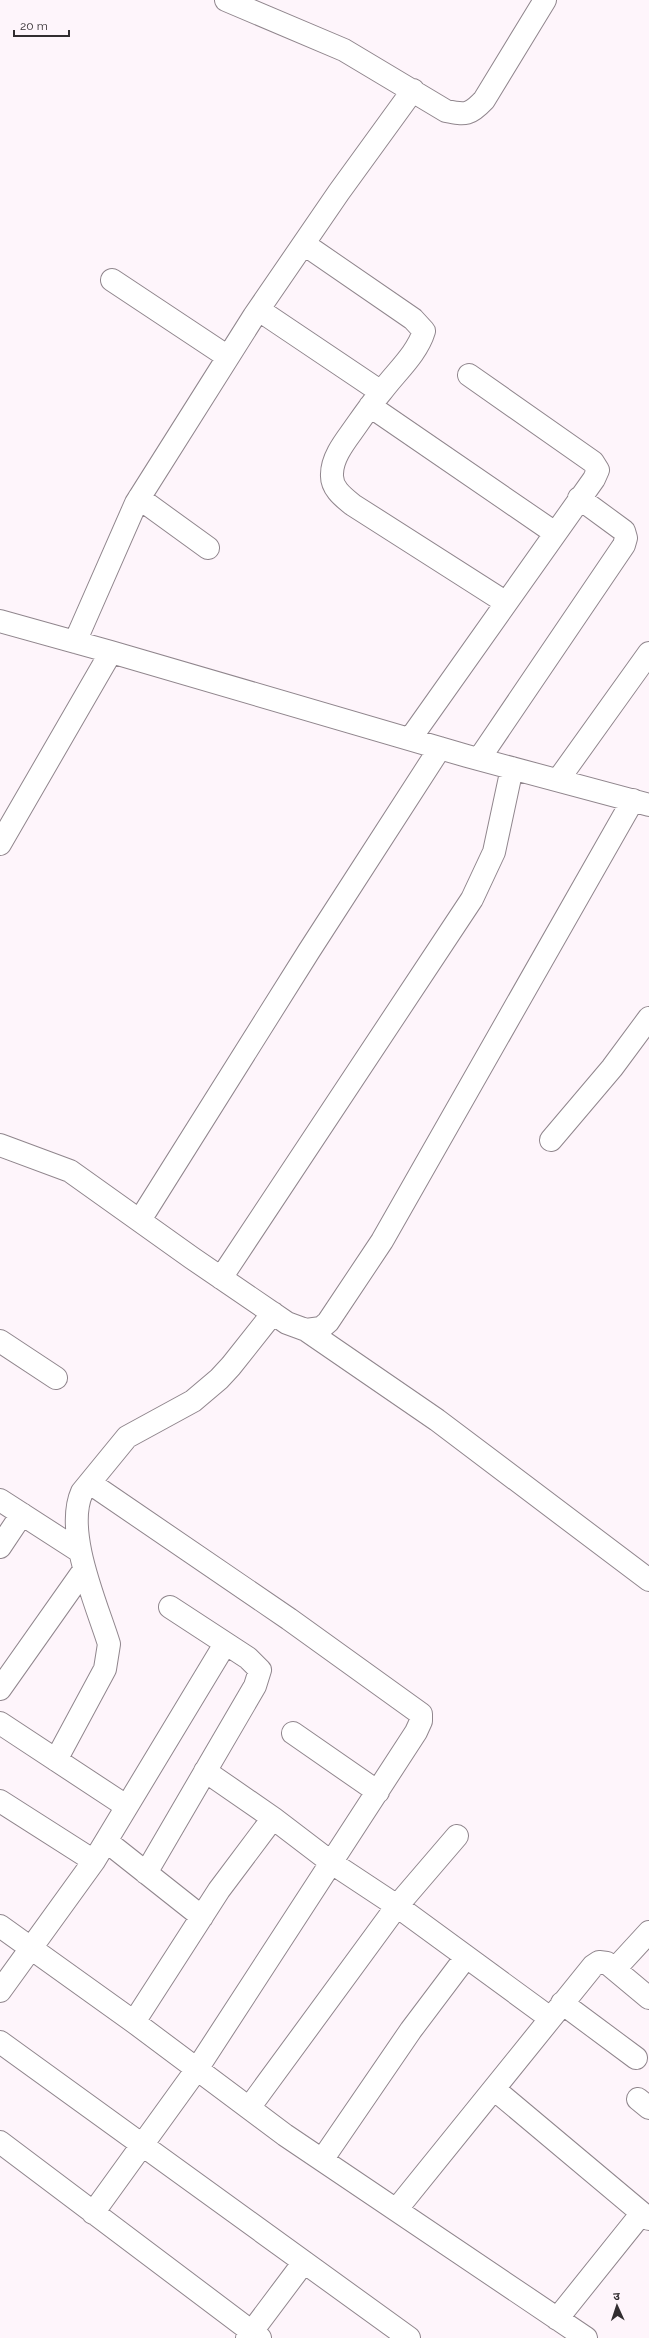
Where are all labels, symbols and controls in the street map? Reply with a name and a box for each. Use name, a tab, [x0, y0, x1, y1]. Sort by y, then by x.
scale bar	[14, 12, 69, 38]
text: 20 m	[20, 19, 48, 33]
north arrow	[597, 2286, 637, 2326]
text: उ	[613, 2290, 621, 2303]

